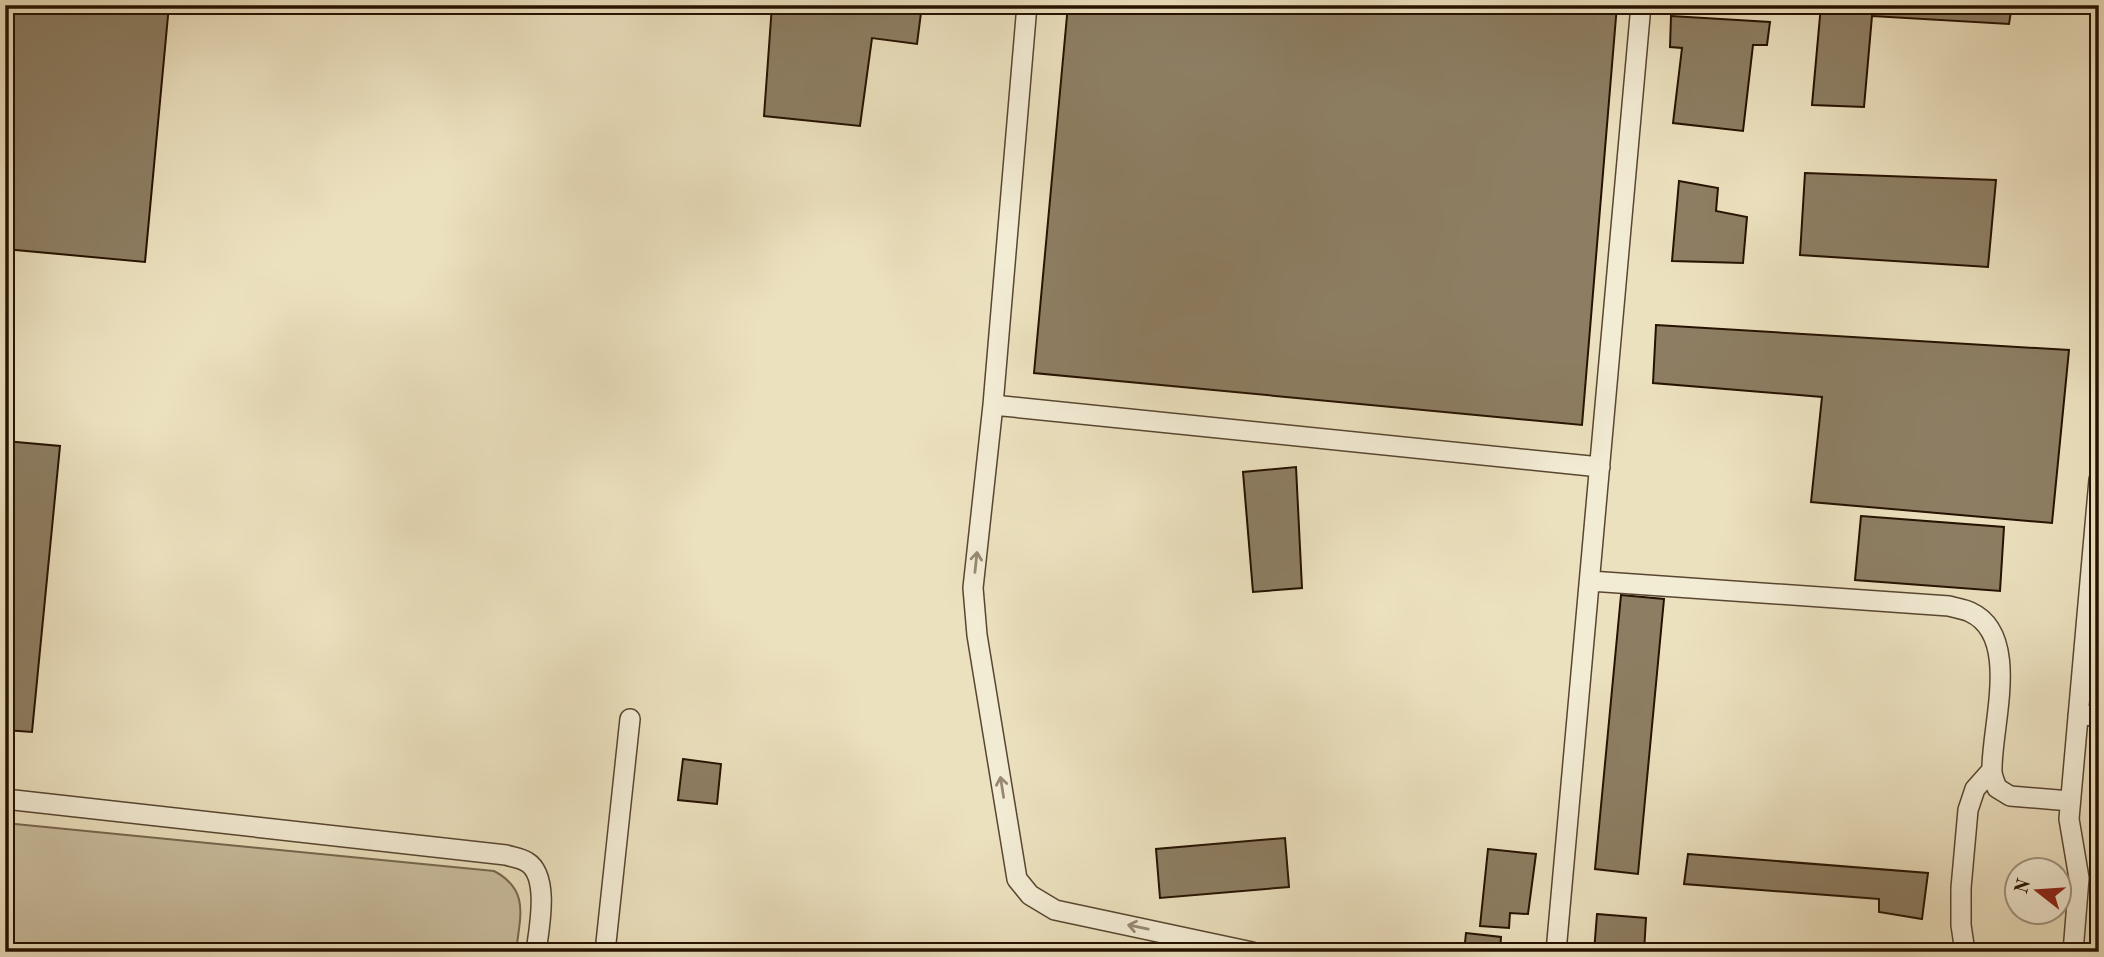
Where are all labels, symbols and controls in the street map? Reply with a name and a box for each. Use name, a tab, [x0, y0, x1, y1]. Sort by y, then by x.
one-way arrow	[970, 551, 983, 574]
one-way arrow	[995, 776, 1008, 799]
north arrow	[2002, 856, 2072, 926]
text: N	[2013, 877, 2035, 896]
one-way arrow	[1127, 920, 1150, 934]

